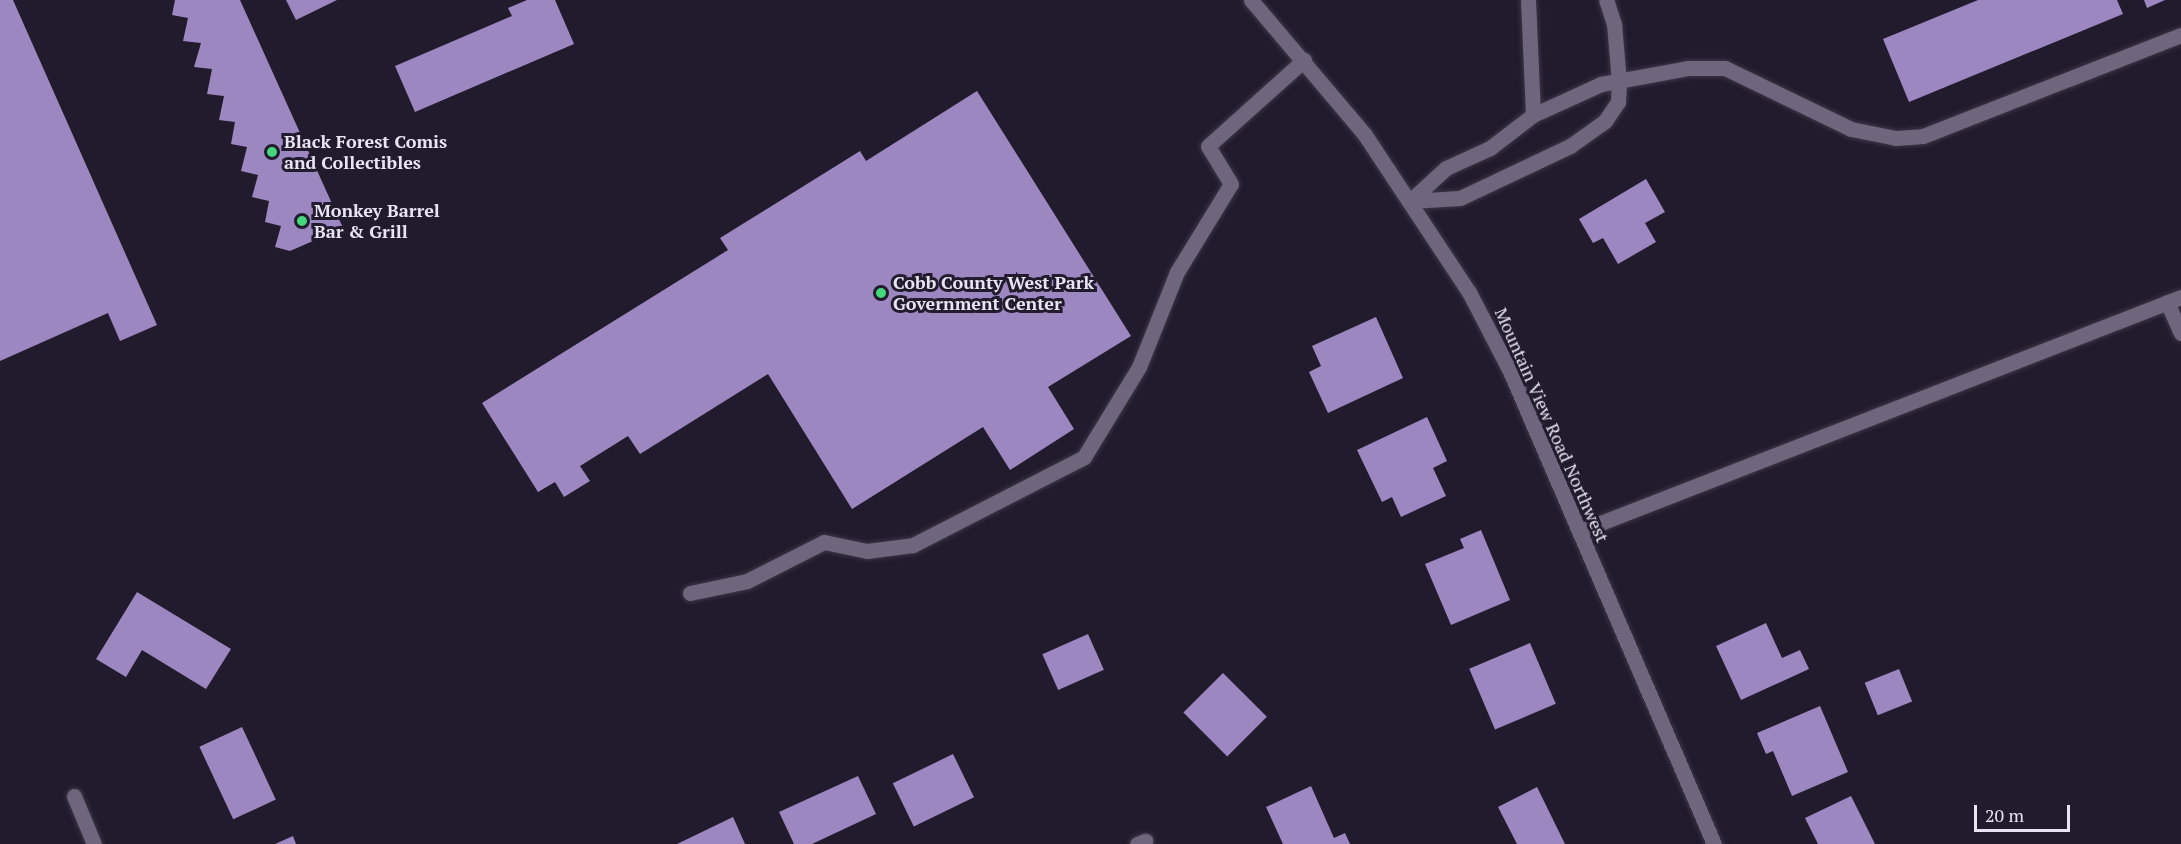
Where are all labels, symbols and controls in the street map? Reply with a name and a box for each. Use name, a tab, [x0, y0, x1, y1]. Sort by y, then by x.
place label: Black Forest Comis and Collectibles	[284, 131, 447, 174]
marker: Black Forest Comis and Collectibles	[265, 145, 279, 159]
place label: Monkey Barrel Bar & Grill	[314, 200, 440, 242]
marker: Monkey Barrel Bar & Grill	[295, 214, 309, 228]
place label: Cobb County West Park Government Center	[893, 272, 1094, 314]
marker: Cobb County West Park Government Center	[874, 286, 888, 300]
street label: Mountain View Road Northwest	[1490, 304, 1614, 546]
scale bar	[1977, 793, 2073, 831]
text: 20 m	[1985, 803, 2024, 827]

